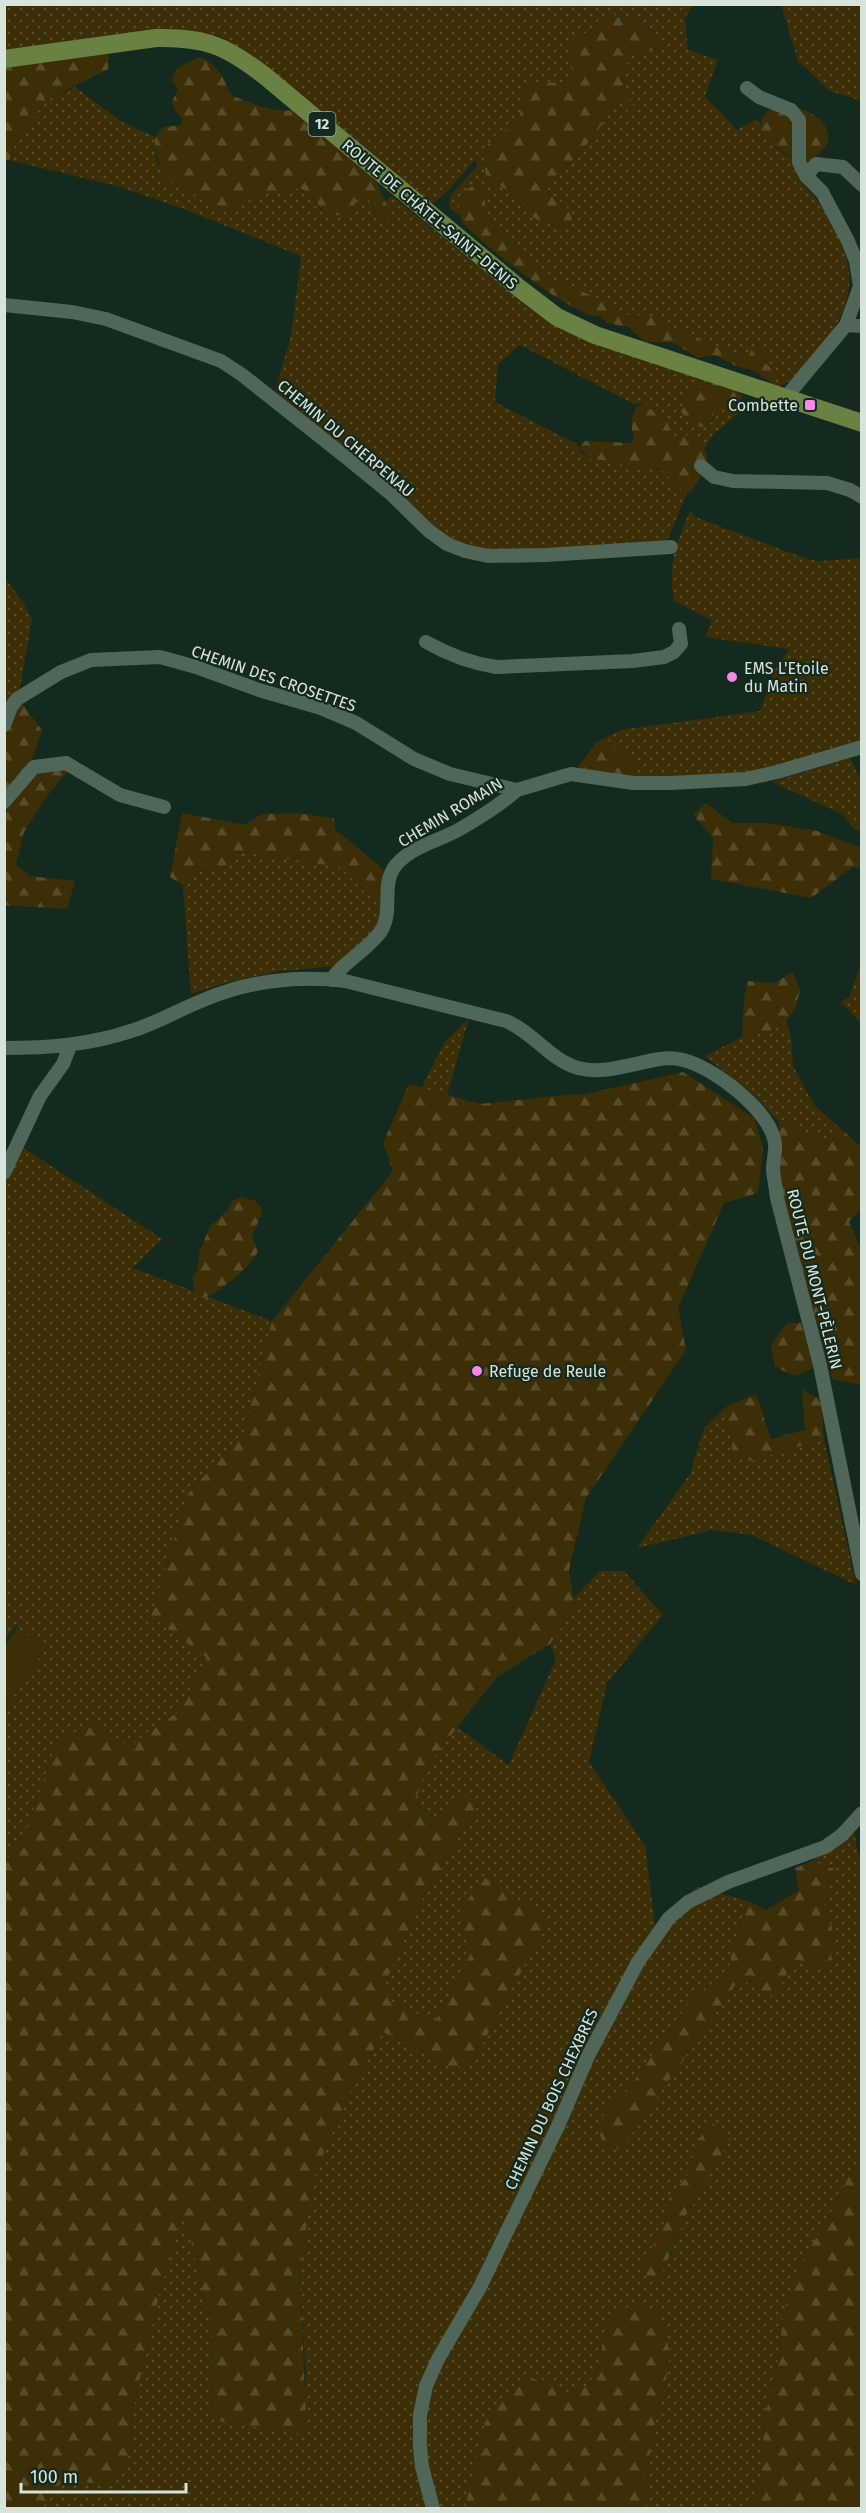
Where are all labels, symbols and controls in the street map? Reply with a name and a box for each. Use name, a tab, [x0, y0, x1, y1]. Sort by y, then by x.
road number: 12	[308, 112, 336, 136]
street label: ROUTE DE CHÂTEL-SAINT-DENIS	[338, 135, 522, 294]
street label: CHEMIN DU CHERPENAU	[274, 376, 418, 501]
place label: Combette	[728, 396, 798, 415]
marker: Combette	[803, 398, 817, 412]
street label: CHEMIN DES CROSETTES	[189, 641, 359, 716]
place label: EMS L'Etoile du Matin	[744, 659, 829, 696]
marker: EMS L'Etoile du Matin	[725, 670, 739, 684]
street label: CHEMIN ROMAIN	[395, 774, 506, 851]
street label: ROUTE DU MONT-PÈLERIN	[783, 1187, 847, 1371]
place label: Refuge de Reule	[489, 1362, 606, 1381]
marker: Refuge de Reule	[470, 1364, 484, 1378]
street label: CHEMIN DU BOIS CHEXBRES	[501, 2005, 602, 2193]
scale bar	[21, 2456, 186, 2494]
text: 100 m	[30, 2466, 78, 2488]

